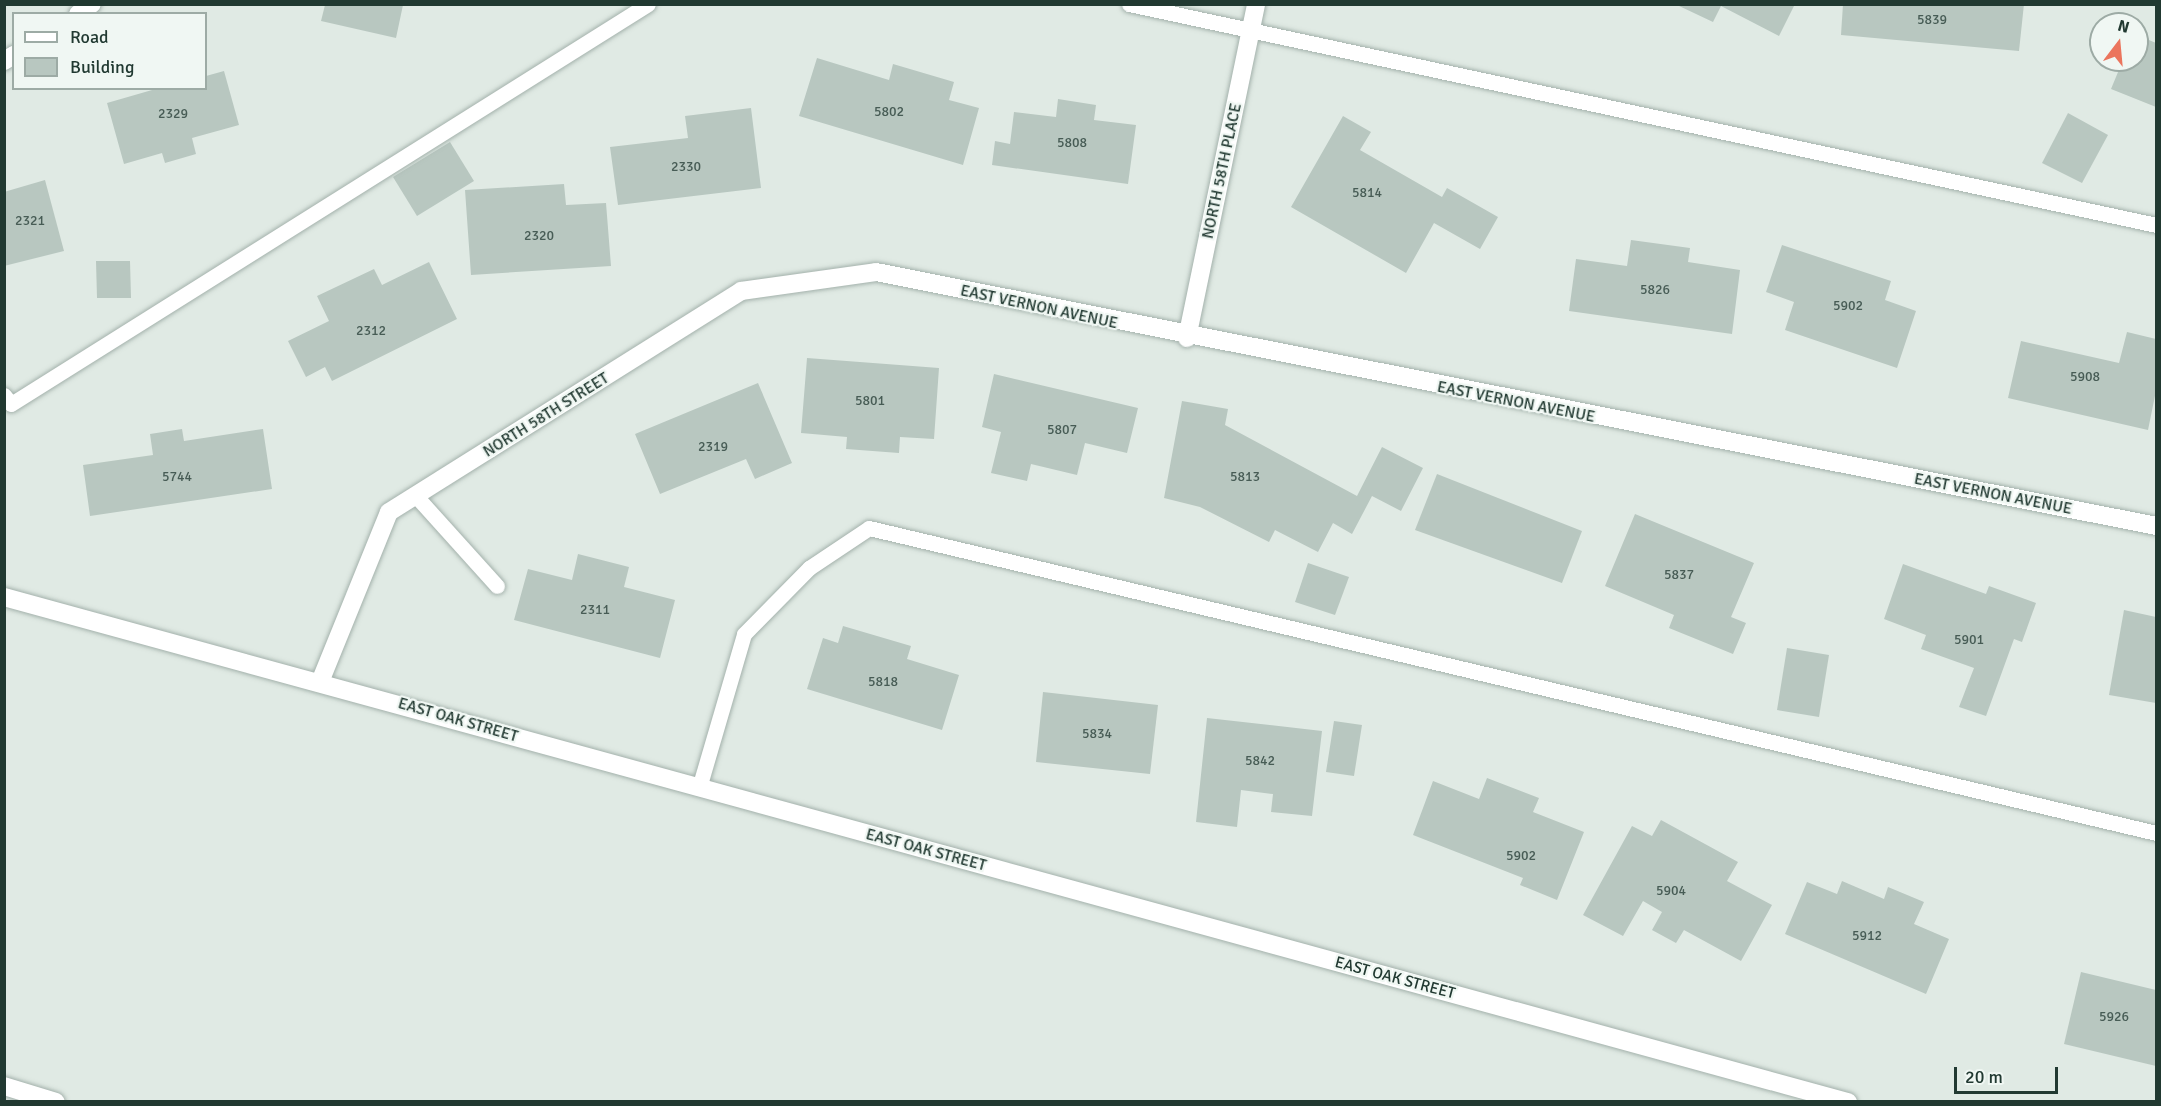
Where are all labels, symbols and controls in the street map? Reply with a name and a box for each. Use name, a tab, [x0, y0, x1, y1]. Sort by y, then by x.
legend	[12, 12, 207, 90]
house number: 5839	[1917, 12, 1947, 28]
north arrow	[2089, 12, 2149, 72]
text: N	[2115, 15, 2132, 38]
text: Road	[70, 26, 109, 48]
text: Building	[70, 56, 134, 78]
street label: NORTH 58TH PLACE	[1198, 102, 1246, 240]
house number: 5802	[874, 104, 904, 120]
house number: 2329	[158, 106, 188, 122]
house number: 5808	[1057, 135, 1087, 151]
house number: 2330	[671, 159, 701, 175]
house number: 5814	[1352, 185, 1382, 201]
house number: 2321	[15, 213, 45, 229]
house number: 2320	[524, 228, 554, 244]
street label: EAST VERNON AVENUE	[959, 281, 1119, 333]
house number: 5826	[1640, 282, 1670, 298]
house number: 5902	[1833, 298, 1863, 314]
house number: 2312	[356, 323, 386, 339]
street label: NORTH 58TH STREET	[480, 369, 612, 461]
house number: 5908	[2070, 369, 2100, 385]
street label: EAST VERNON AVENUE	[1436, 377, 1596, 427]
house number: 5801	[855, 393, 885, 409]
house number: 5807	[1047, 422, 1077, 438]
house number: 2319	[698, 439, 728, 455]
house number: 5744	[162, 469, 192, 485]
house number: 5813	[1230, 469, 1260, 485]
street label: EAST VERNON AVENUE	[1913, 469, 2073, 519]
house number: 5837	[1664, 567, 1694, 583]
house number: 2311	[580, 602, 610, 618]
house number: 5901	[1954, 632, 1984, 648]
house number: 5818	[868, 674, 898, 690]
street label: EAST OAK STREET	[396, 694, 520, 746]
house number: 5834	[1082, 726, 1112, 742]
house number: 5842	[1245, 753, 1275, 769]
street label: EAST OAK STREET	[864, 825, 988, 875]
house number: 5902	[1506, 848, 1536, 864]
house number: 5904	[1656, 883, 1686, 899]
house number: 5912	[1852, 928, 1882, 944]
street label: EAST OAK STREET	[1333, 953, 1457, 1003]
house number: 5926	[2099, 1009, 2129, 1025]
scale bar	[1957, 1055, 2060, 1093]
text: 20 m	[1965, 1066, 2003, 1088]

